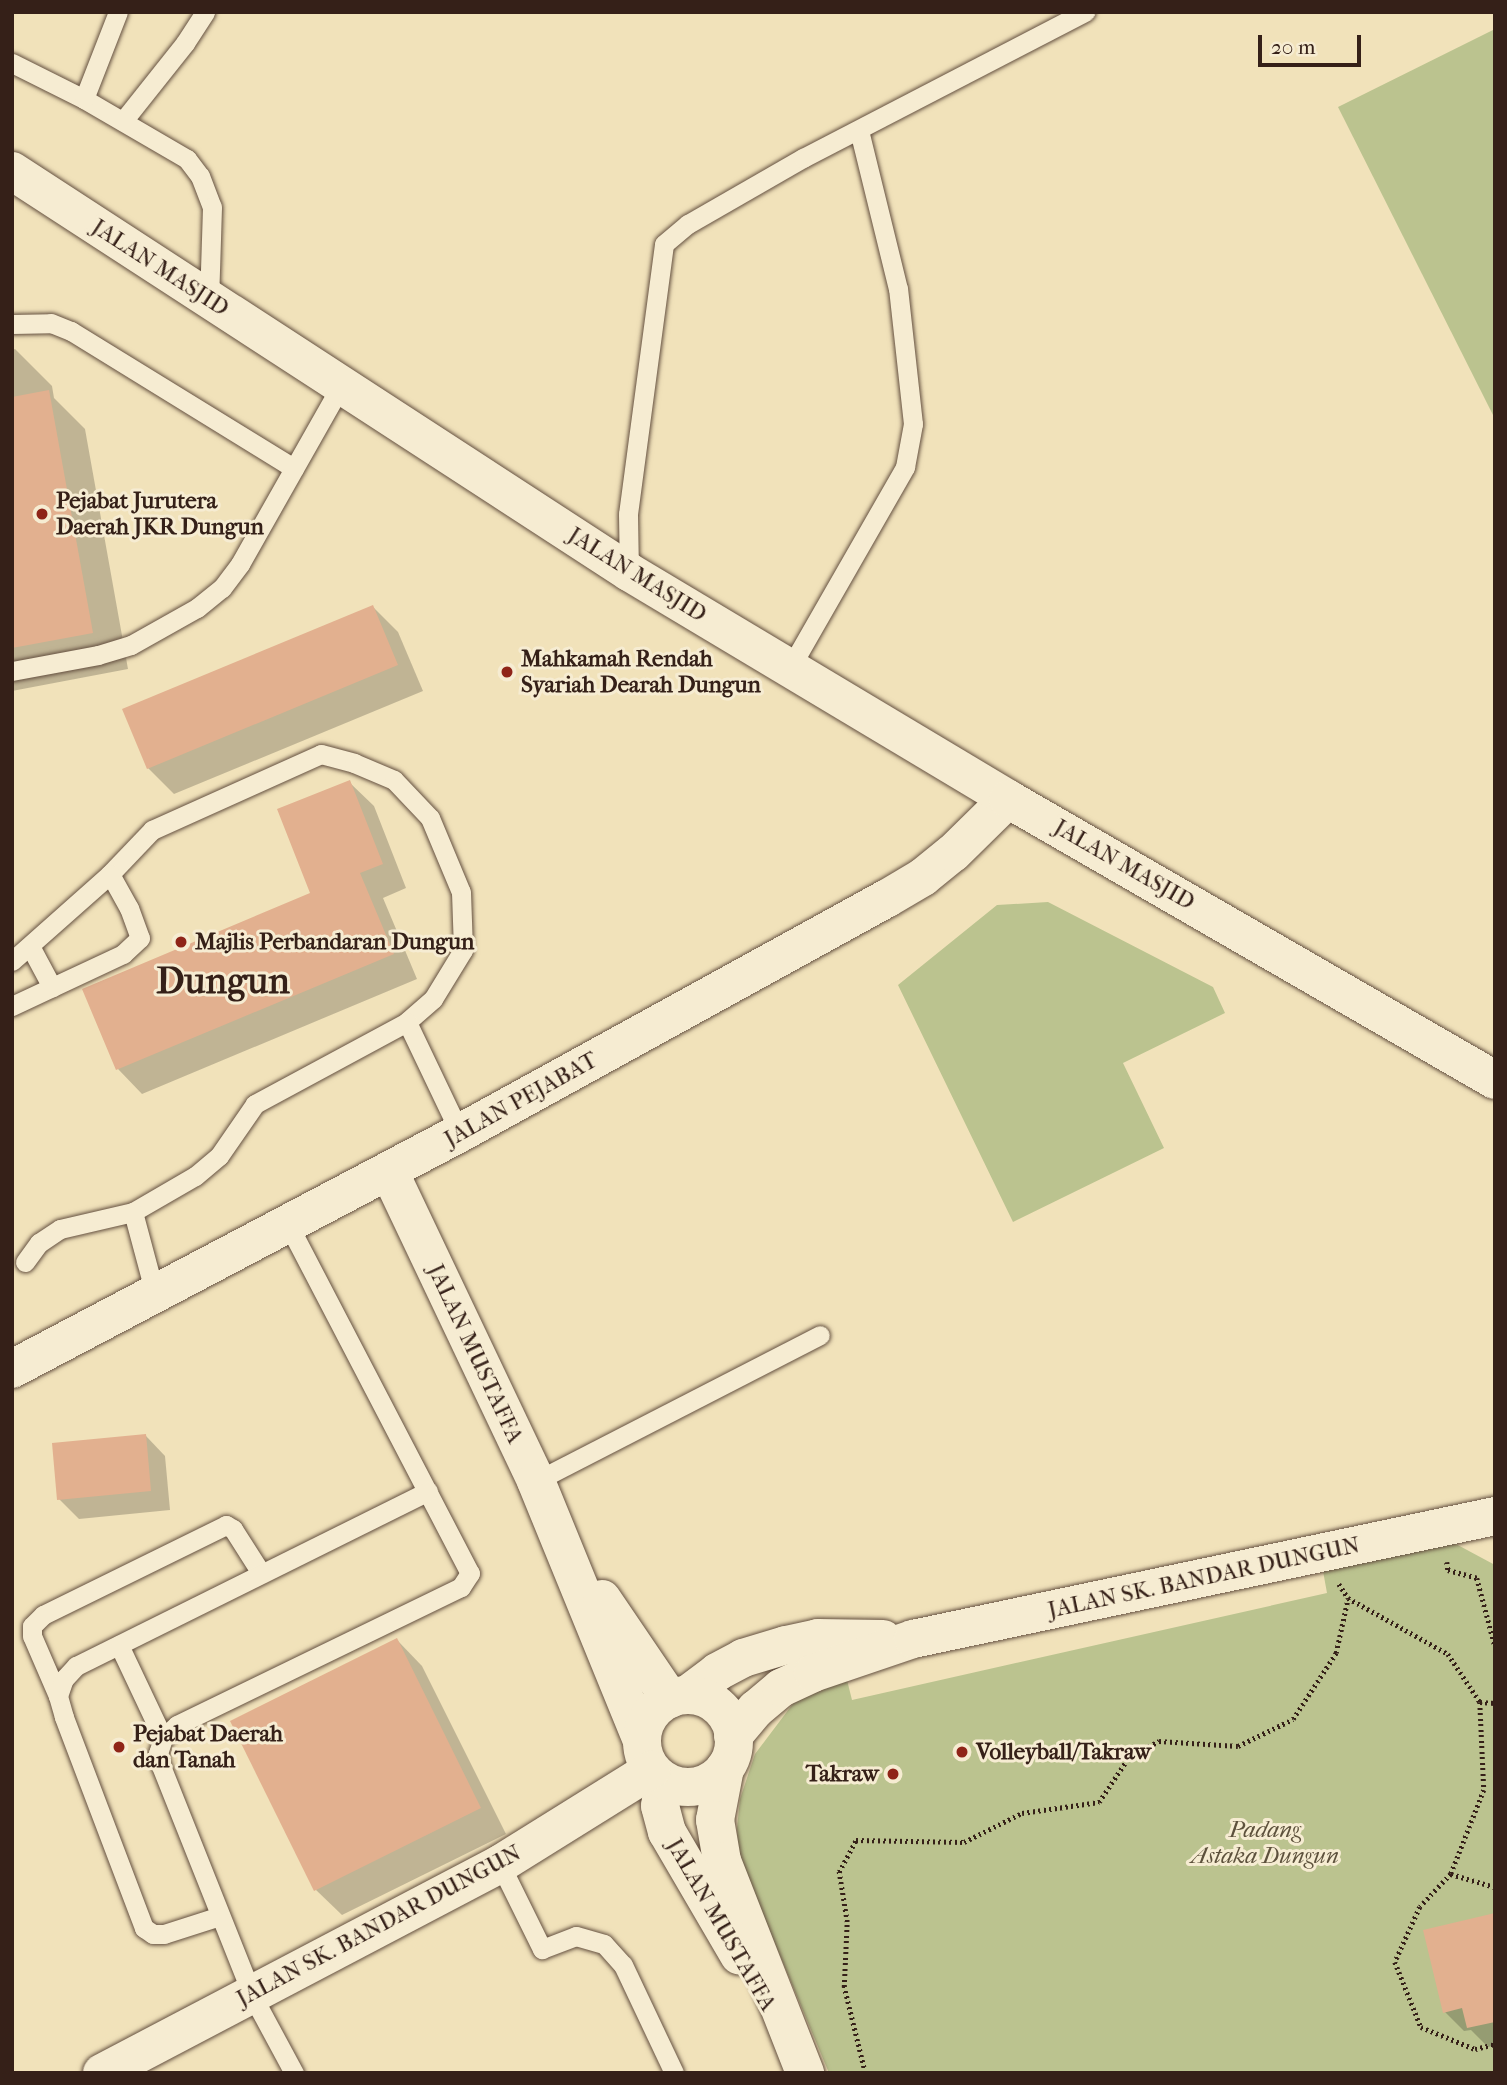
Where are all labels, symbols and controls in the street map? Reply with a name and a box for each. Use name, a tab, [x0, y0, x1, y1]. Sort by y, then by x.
scale bar	[1262, 21, 1365, 65]
text: 20 m	[1271, 35, 1315, 59]
street label: JALAN MASJID	[86, 213, 234, 323]
place label: Pejabat Jurutera Daerah JKR Dungun	[56, 487, 264, 541]
marker: Pejabat Jurutera Daerah JKR Dungun	[34, 506, 50, 522]
street label: JALAN MASJID	[563, 521, 711, 629]
place label: Mahkamah Rendah Syariah Dearah Dungun	[521, 645, 761, 699]
marker: Mahkamah Rendah Syariah Dearah Dungun	[499, 664, 515, 680]
street label: JALAN MASJID	[1049, 814, 1199, 916]
place label: Majlis Perbandaran Dungun	[195, 928, 474, 956]
marker: Majlis Perbandaran Dungun	[173, 934, 189, 950]
district label: Dungun	[156, 959, 290, 1003]
street label: JALAN PEJABAT	[440, 1047, 602, 1153]
street label: JALAN MUSTAFFA	[421, 1260, 529, 1448]
street label: JALAN SK. BANDAR DUNGUN	[1045, 1531, 1363, 1625]
place label: Pejabat Daerah dan Tanah	[133, 1720, 283, 1774]
place label: Volleyball/Takraw	[976, 1738, 1151, 1766]
marker: Pejabat Daerah dan Tanah	[111, 1739, 127, 1755]
marker: Volleyball/Takraw	[954, 1744, 970, 1760]
place label: Takraw	[806, 1760, 879, 1788]
marker: Takraw	[885, 1766, 901, 1782]
park label: Padang Astaka Dungun	[1191, 1816, 1339, 1870]
street label: JALAN MUSTAFFA	[660, 1834, 782, 2016]
street label: JALAN SK. BANDAR DUNGUN	[232, 1839, 526, 2013]

